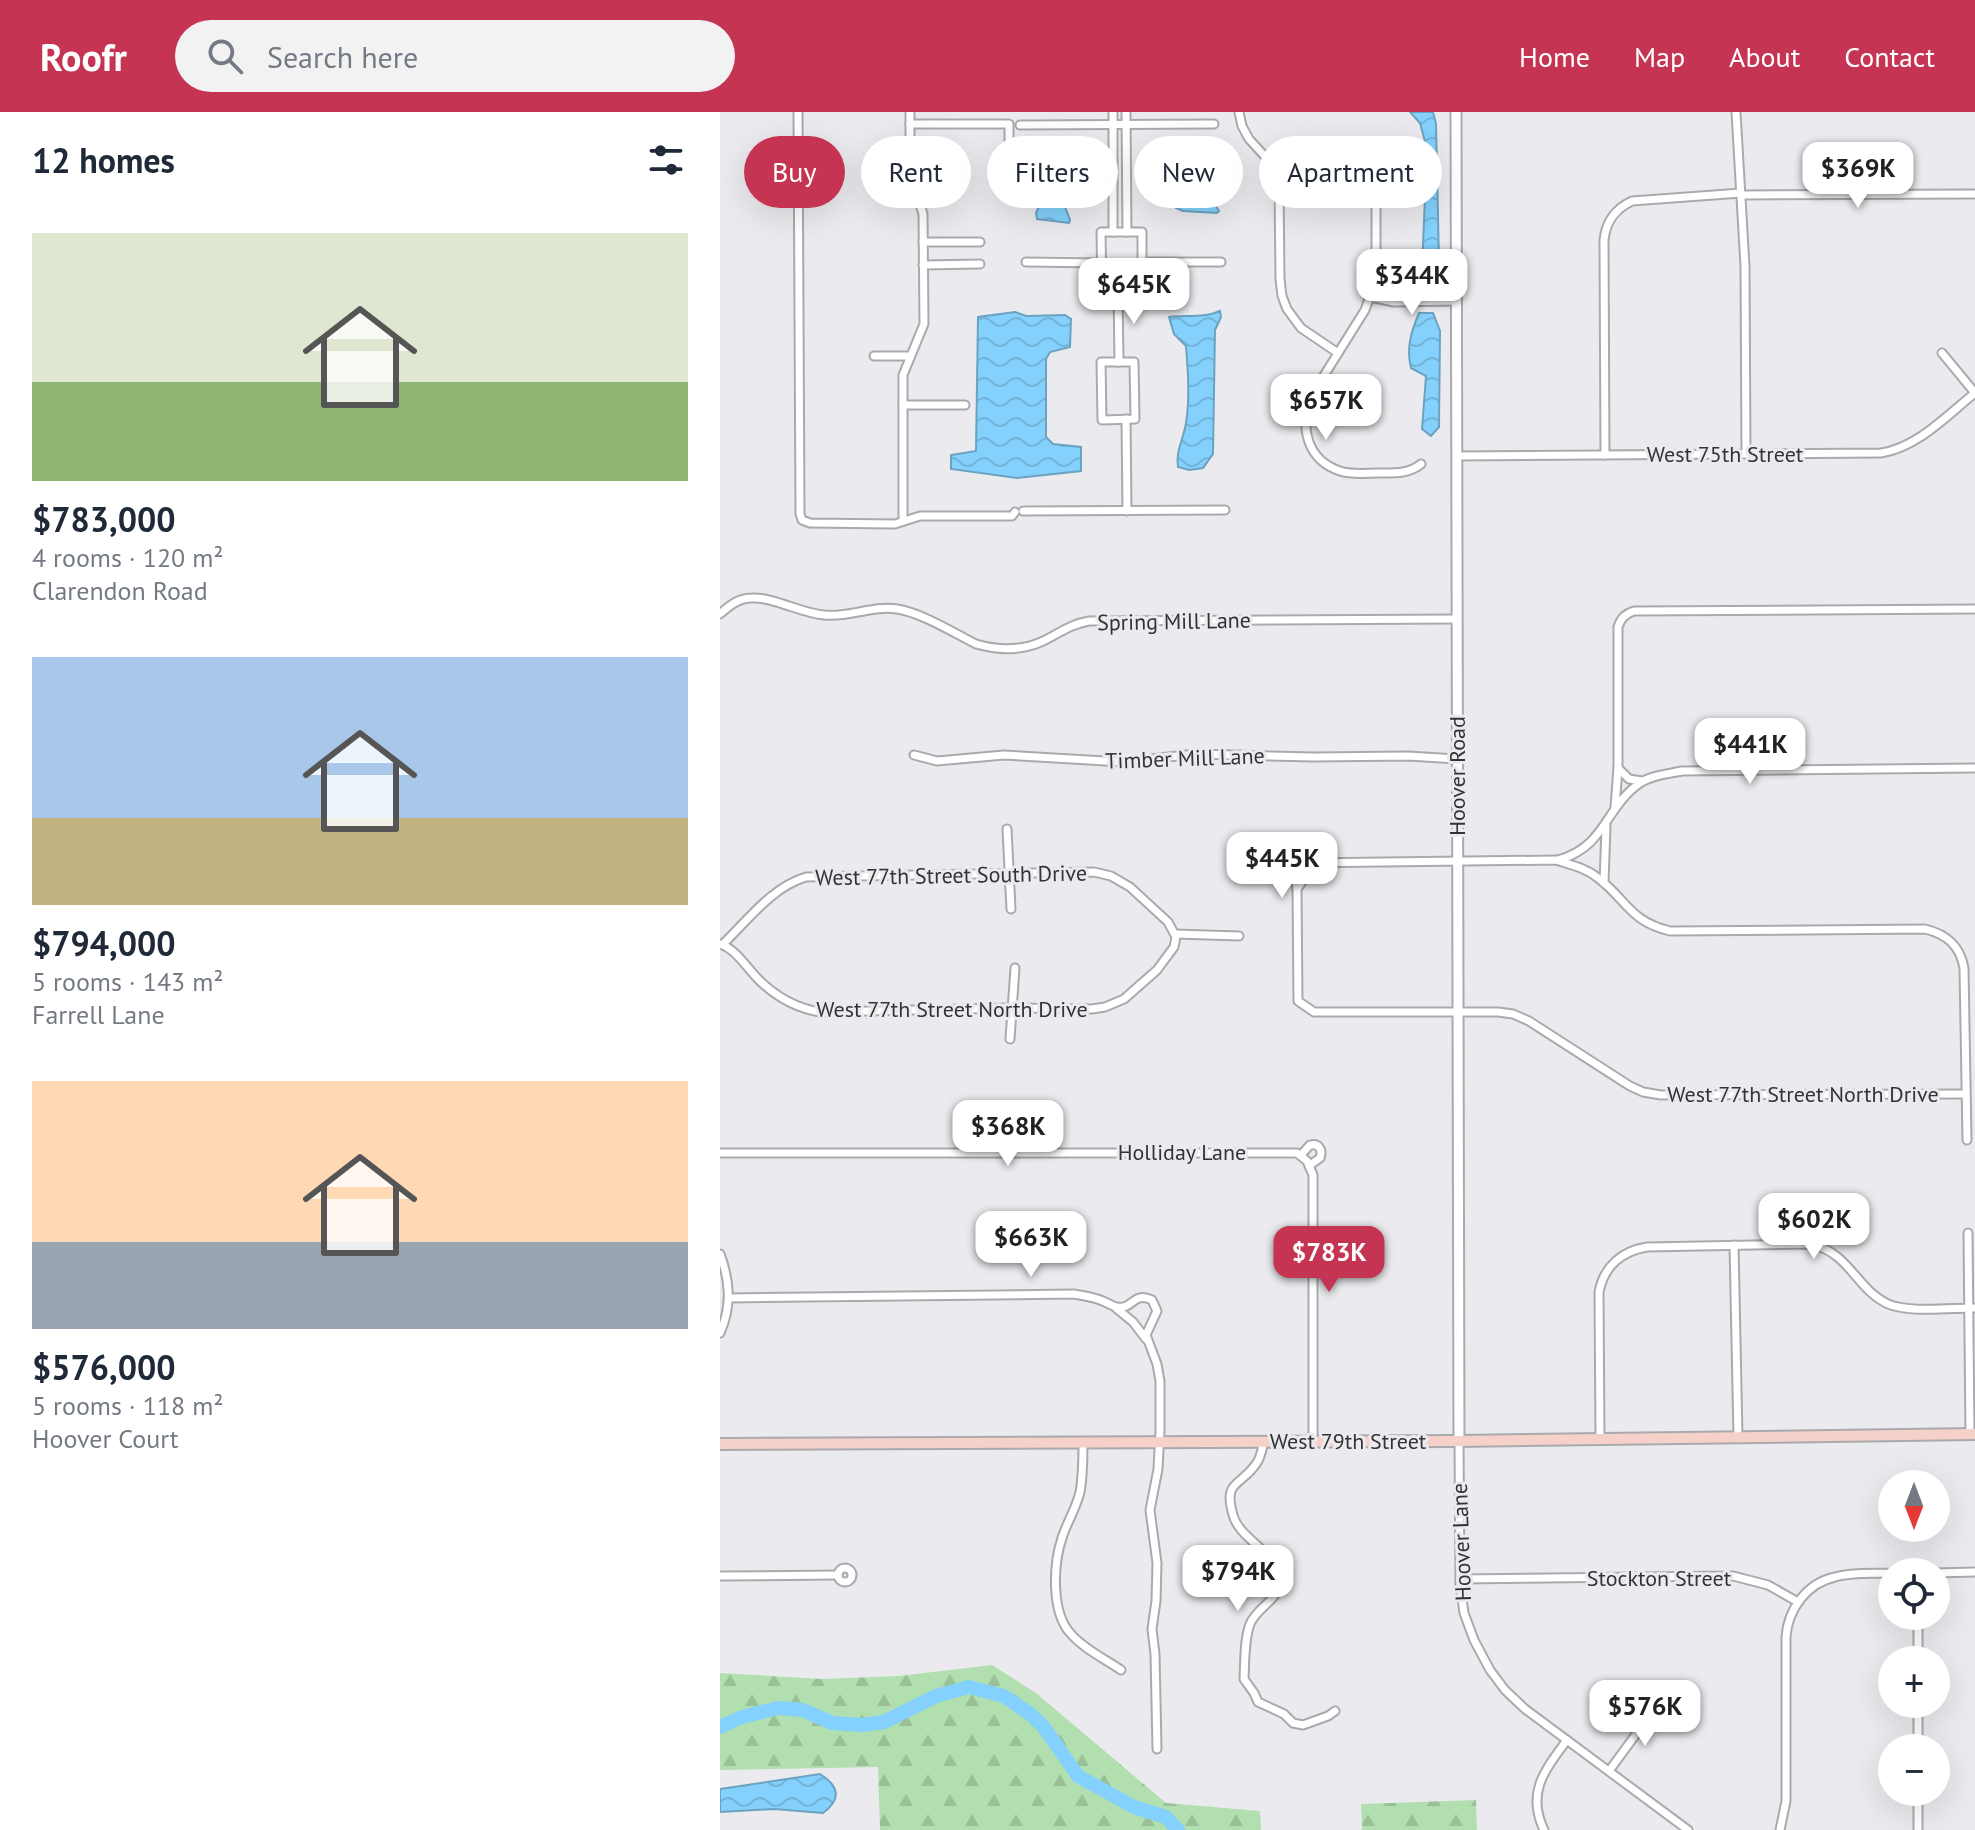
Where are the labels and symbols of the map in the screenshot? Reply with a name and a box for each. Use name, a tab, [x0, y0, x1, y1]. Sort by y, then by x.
pin: $369K	[1802, 142, 1914, 210]
pin: $344K	[1356, 249, 1468, 317]
pin: $645K	[1078, 258, 1190, 326]
pin: $657K	[1270, 374, 1382, 442]
street label: West 75th Street	[1647, 440, 1804, 468]
street label: Spring Mill Lane	[1097, 606, 1251, 636]
street label: Hoover Road	[1443, 716, 1471, 836]
pin: $441K	[1694, 718, 1806, 786]
street label: Timber Mill Lane	[1105, 741, 1265, 775]
pin: $445K	[1226, 832, 1338, 900]
street label: West 77th Street South Drive	[815, 859, 1087, 891]
street label: West 77th Street North Drive	[816, 995, 1088, 1023]
street label: West 77th Street North Drive	[1667, 1080, 1939, 1108]
pin: $368K	[952, 1100, 1064, 1168]
street label: Holliday Lane	[1118, 1138, 1246, 1166]
pin: $602K	[1758, 1193, 1870, 1261]
pin: $663K	[975, 1211, 1087, 1279]
pin: $783K	[1273, 1226, 1385, 1294]
street label: West 79th Street	[1270, 1427, 1427, 1455]
north arrow	[1878, 1470, 1950, 1542]
street label: Hoover Lane	[1445, 1483, 1477, 1601]
pin: $794K	[1182, 1545, 1294, 1613]
street label: Stockton Street	[1587, 1564, 1732, 1592]
pin: $576K	[1589, 1680, 1701, 1748]

